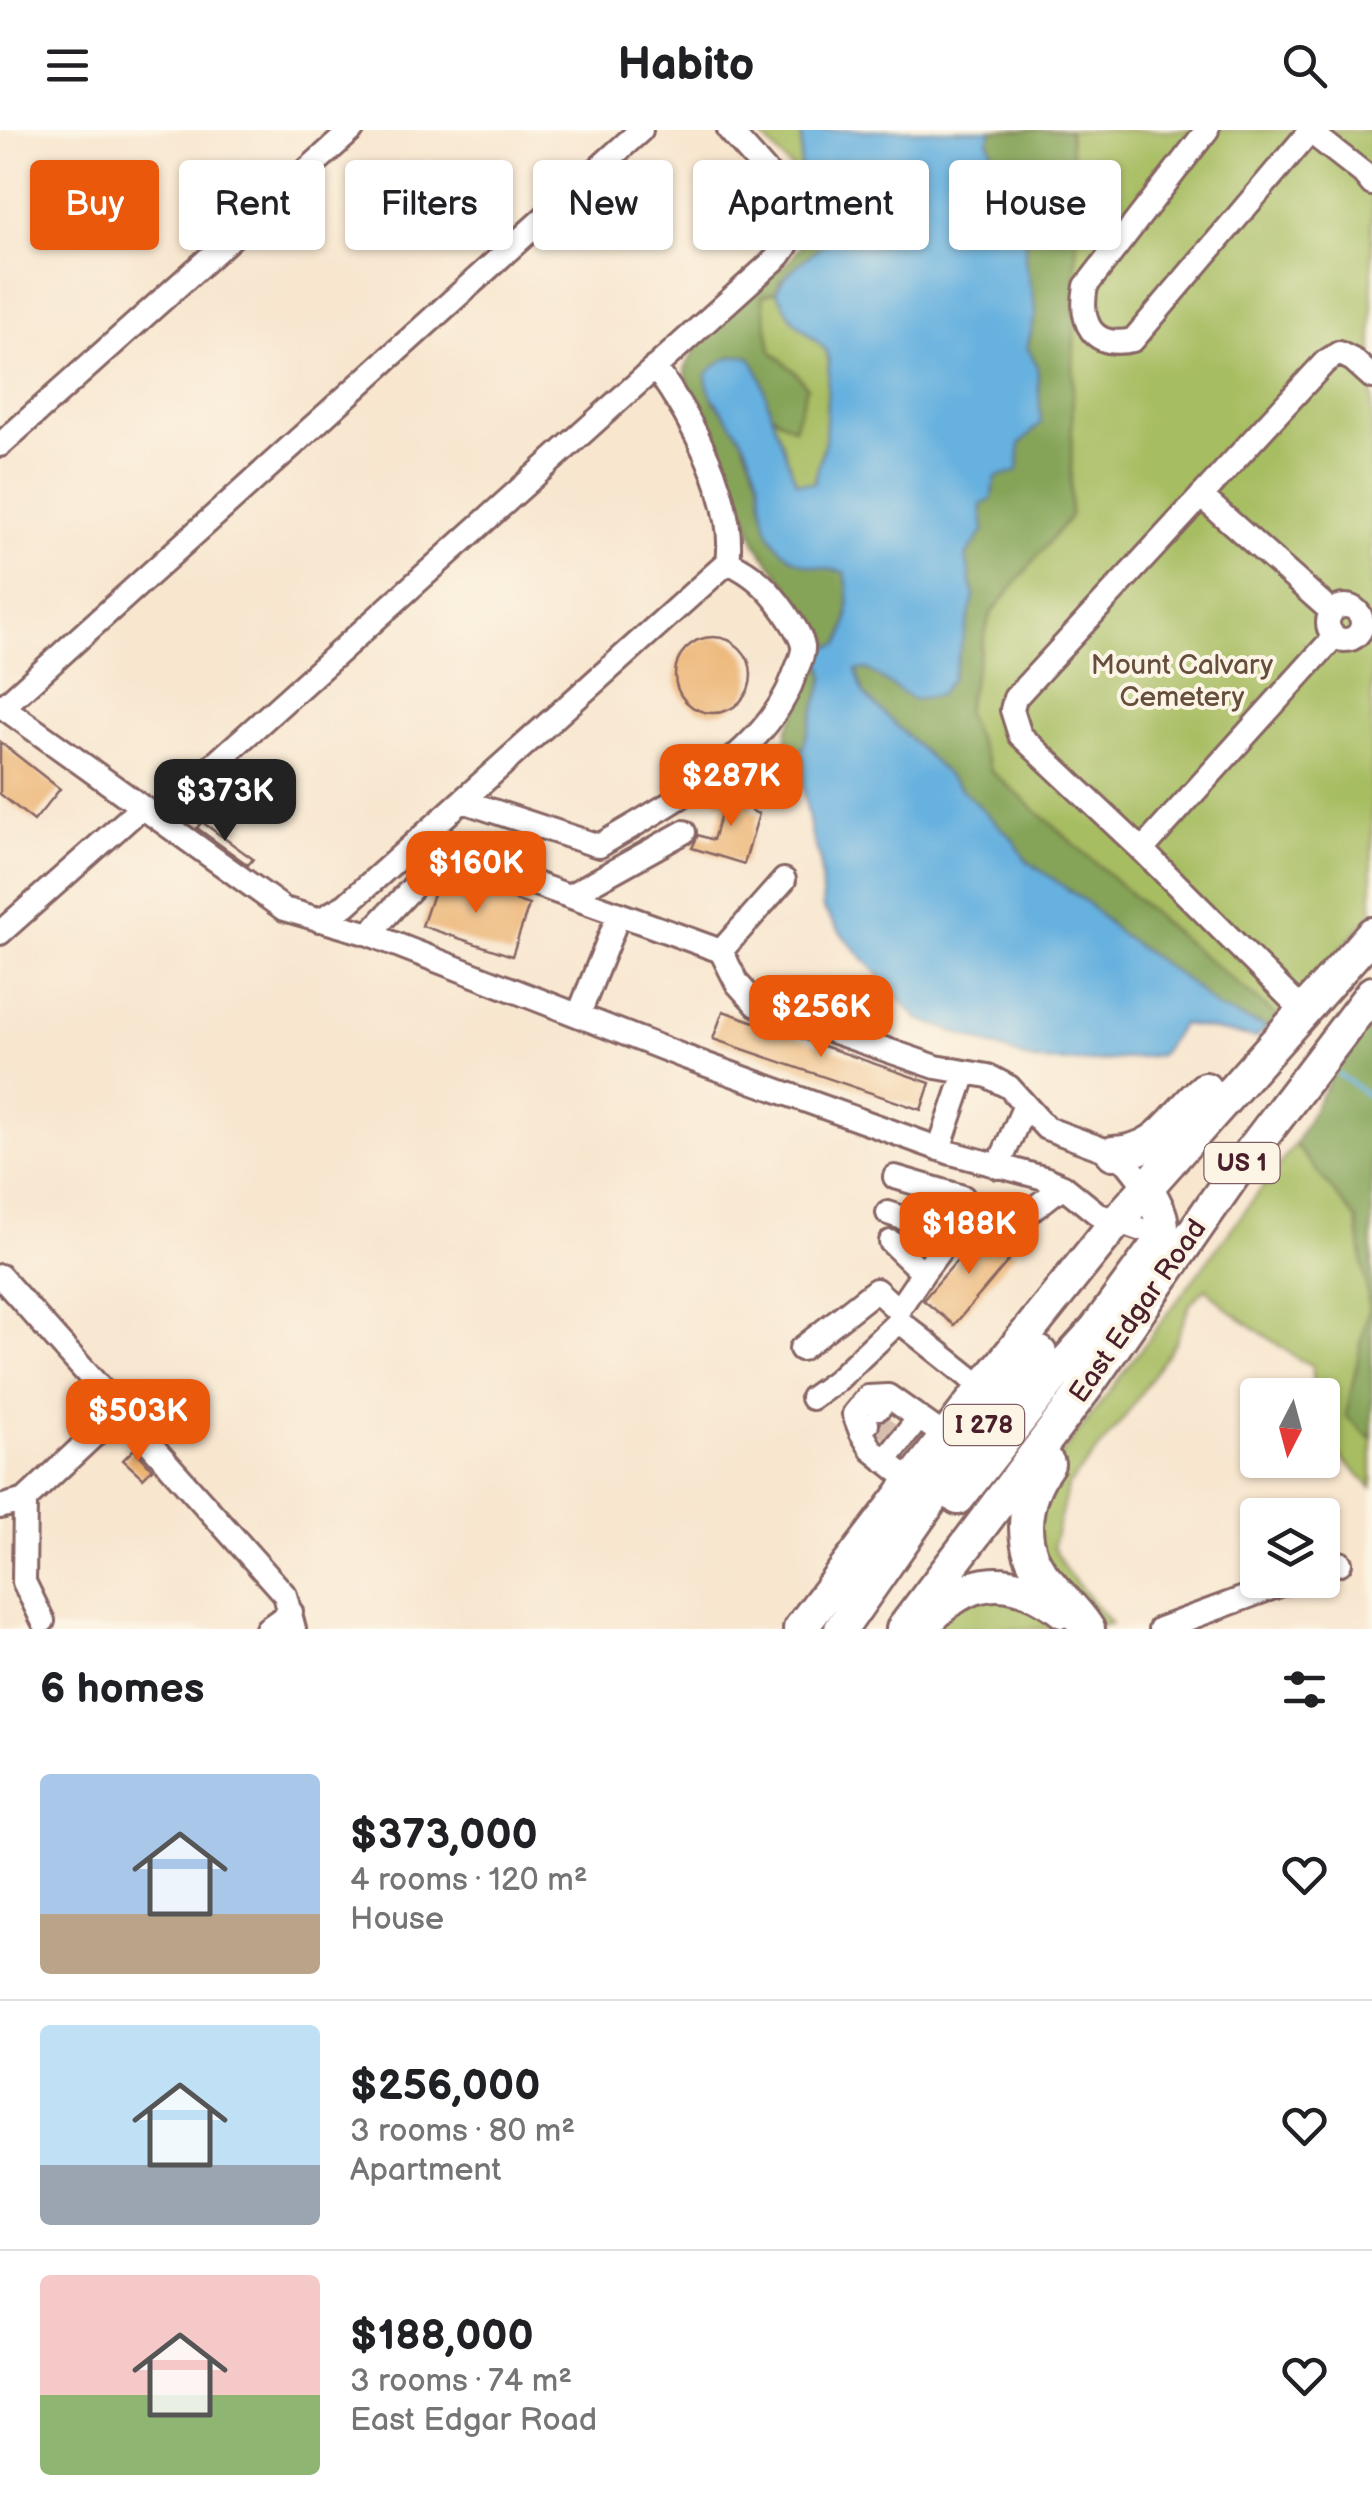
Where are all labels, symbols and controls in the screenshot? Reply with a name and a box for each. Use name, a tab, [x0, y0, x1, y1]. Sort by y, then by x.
icon: menu	[40, 38, 95, 93]
text: Habito	[618, 38, 754, 93]
icon: search	[1277, 38, 1332, 93]
chip: Buy	[30, 160, 159, 250]
chip: Rent	[179, 160, 325, 250]
chip: Filters	[345, 160, 513, 250]
chip: New	[533, 160, 673, 250]
chip: Apartment	[693, 160, 929, 250]
chip: House	[949, 160, 1121, 250]
park label: Mount Calvary Cemetery	[1091, 649, 1274, 714]
pin: $287K	[661, 744, 801, 829]
text: $287K	[682, 757, 780, 796]
pin: $373K	[155, 759, 295, 844]
text: $373K	[176, 772, 274, 811]
pin: $160K	[406, 831, 546, 916]
text: $160K	[428, 844, 524, 883]
pin: $256K	[751, 975, 891, 1060]
text: $256K	[771, 988, 871, 1027]
road number: US 1	[1204, 1143, 1280, 1183]
pin: $188K	[899, 1192, 1039, 1277]
text: $188K	[922, 1205, 1016, 1244]
street label: East Edgar Road	[1062, 1213, 1214, 1409]
north arrow	[1240, 1378, 1340, 1478]
map controls	[1240, 1378, 1340, 1598]
pin: $503K	[68, 1379, 208, 1464]
text: $503K	[88, 1392, 188, 1431]
road number: I 278	[944, 1405, 1024, 1445]
button: layers	[1240, 1498, 1340, 1598]
icon: filters	[1277, 1662, 1332, 1717]
text: 6 homes	[40, 1664, 204, 1715]
text: $373,000	[350, 1810, 538, 1861]
icon: home	[120, 1814, 240, 1934]
icon: heart	[1277, 1847, 1332, 1902]
text: 4 rooms · 120 m²	[350, 1861, 588, 1900]
text: House	[350, 1900, 444, 1939]
text: $256,000	[350, 2061, 540, 2112]
icon: home	[120, 2065, 240, 2185]
icon: heart	[1277, 2098, 1332, 2153]
text: 3 rooms · 80 m²	[350, 2112, 575, 2151]
text: Apartment	[350, 2151, 501, 2190]
text: $188,000	[350, 2311, 534, 2362]
icon: home	[120, 2315, 240, 2435]
icon: heart	[1277, 2348, 1332, 2403]
text: 3 rooms · 74 m²	[350, 2362, 572, 2401]
text: East Edgar Road	[350, 2401, 597, 2440]

